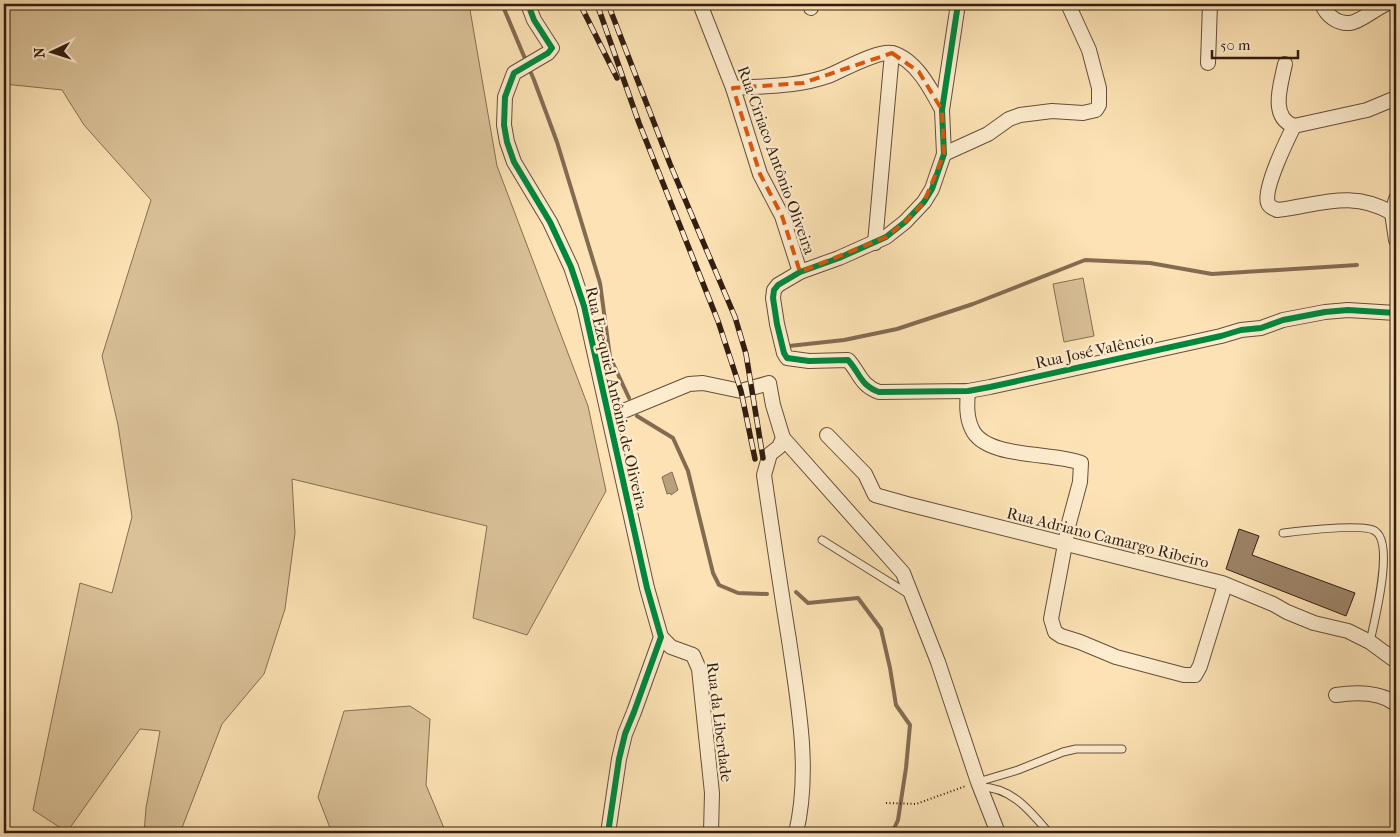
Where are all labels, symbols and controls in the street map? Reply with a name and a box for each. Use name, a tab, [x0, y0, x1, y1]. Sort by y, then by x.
north arrow	[28, 28, 78, 78]
scale bar	[1212, 28, 1299, 60]
text: 50 m	[1220, 36, 1251, 54]
text: N	[31, 47, 48, 59]
street label: Rua Ciriaco Antônio Oliveira	[734, 63, 820, 257]
street label: Rua Ezequiel Antônio de Oliveira	[582, 285, 652, 512]
street label: Rua José Valêncio	[1033, 329, 1155, 372]
street label: Rua Adriano Camargo Ribeiro	[1005, 503, 1211, 572]
street label: Rua da Liberdade	[703, 661, 736, 783]

